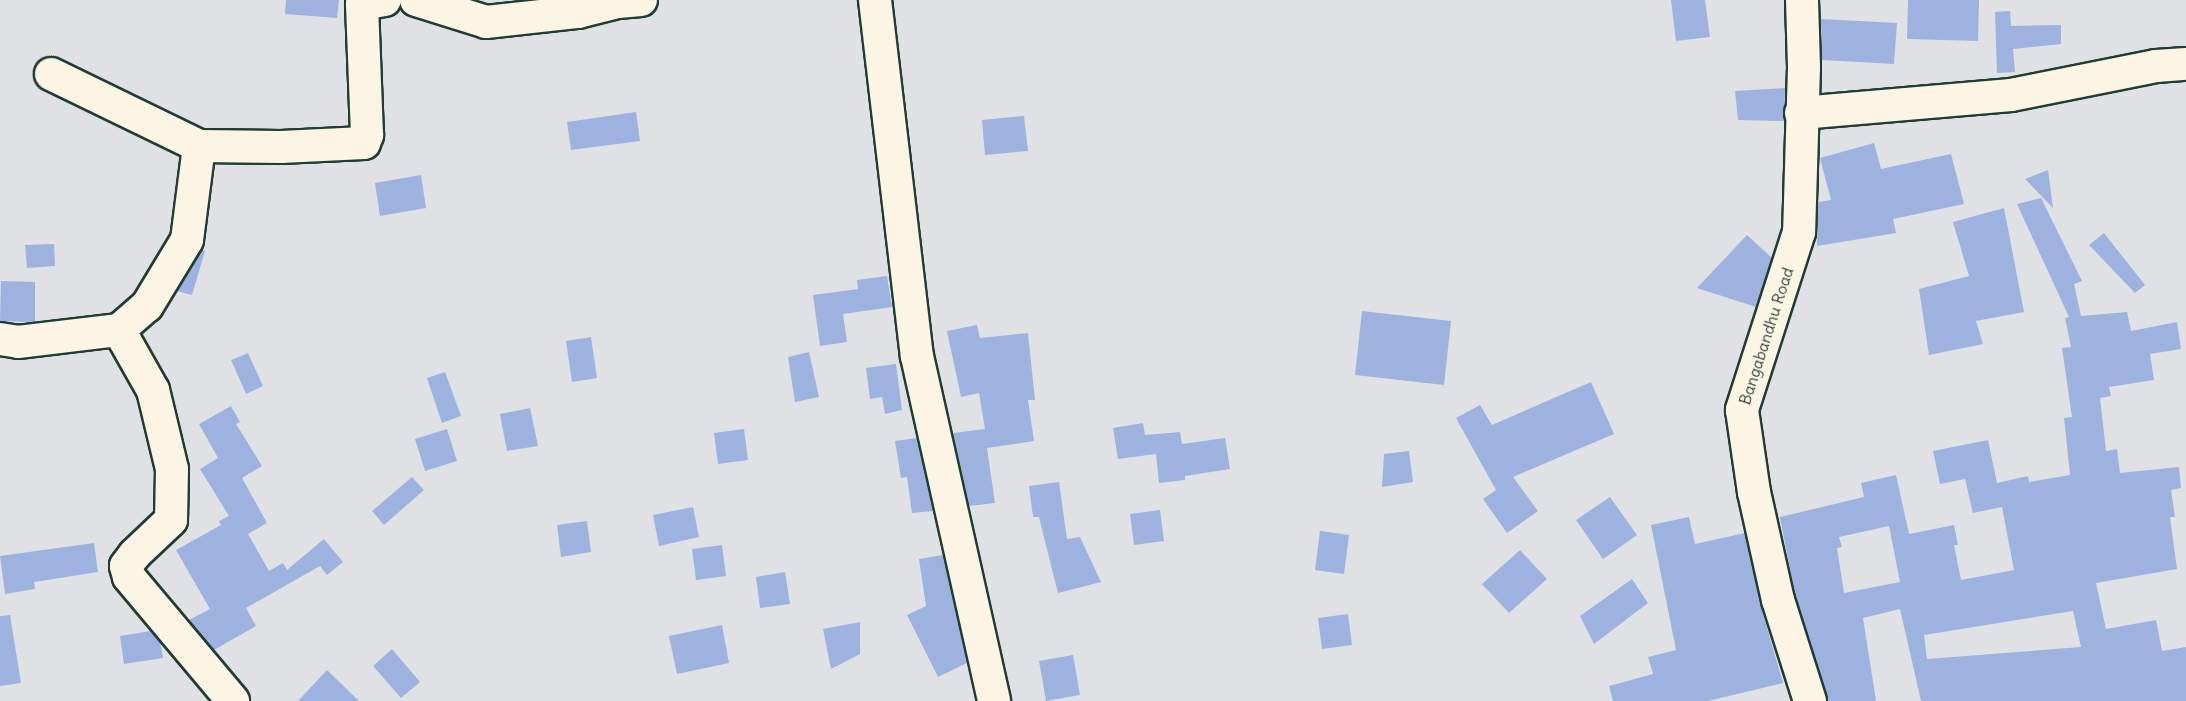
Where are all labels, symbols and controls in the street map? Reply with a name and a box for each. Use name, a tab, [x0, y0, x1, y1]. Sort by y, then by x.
street label: Bangabandhu Road	[1735, 265, 1797, 407]

